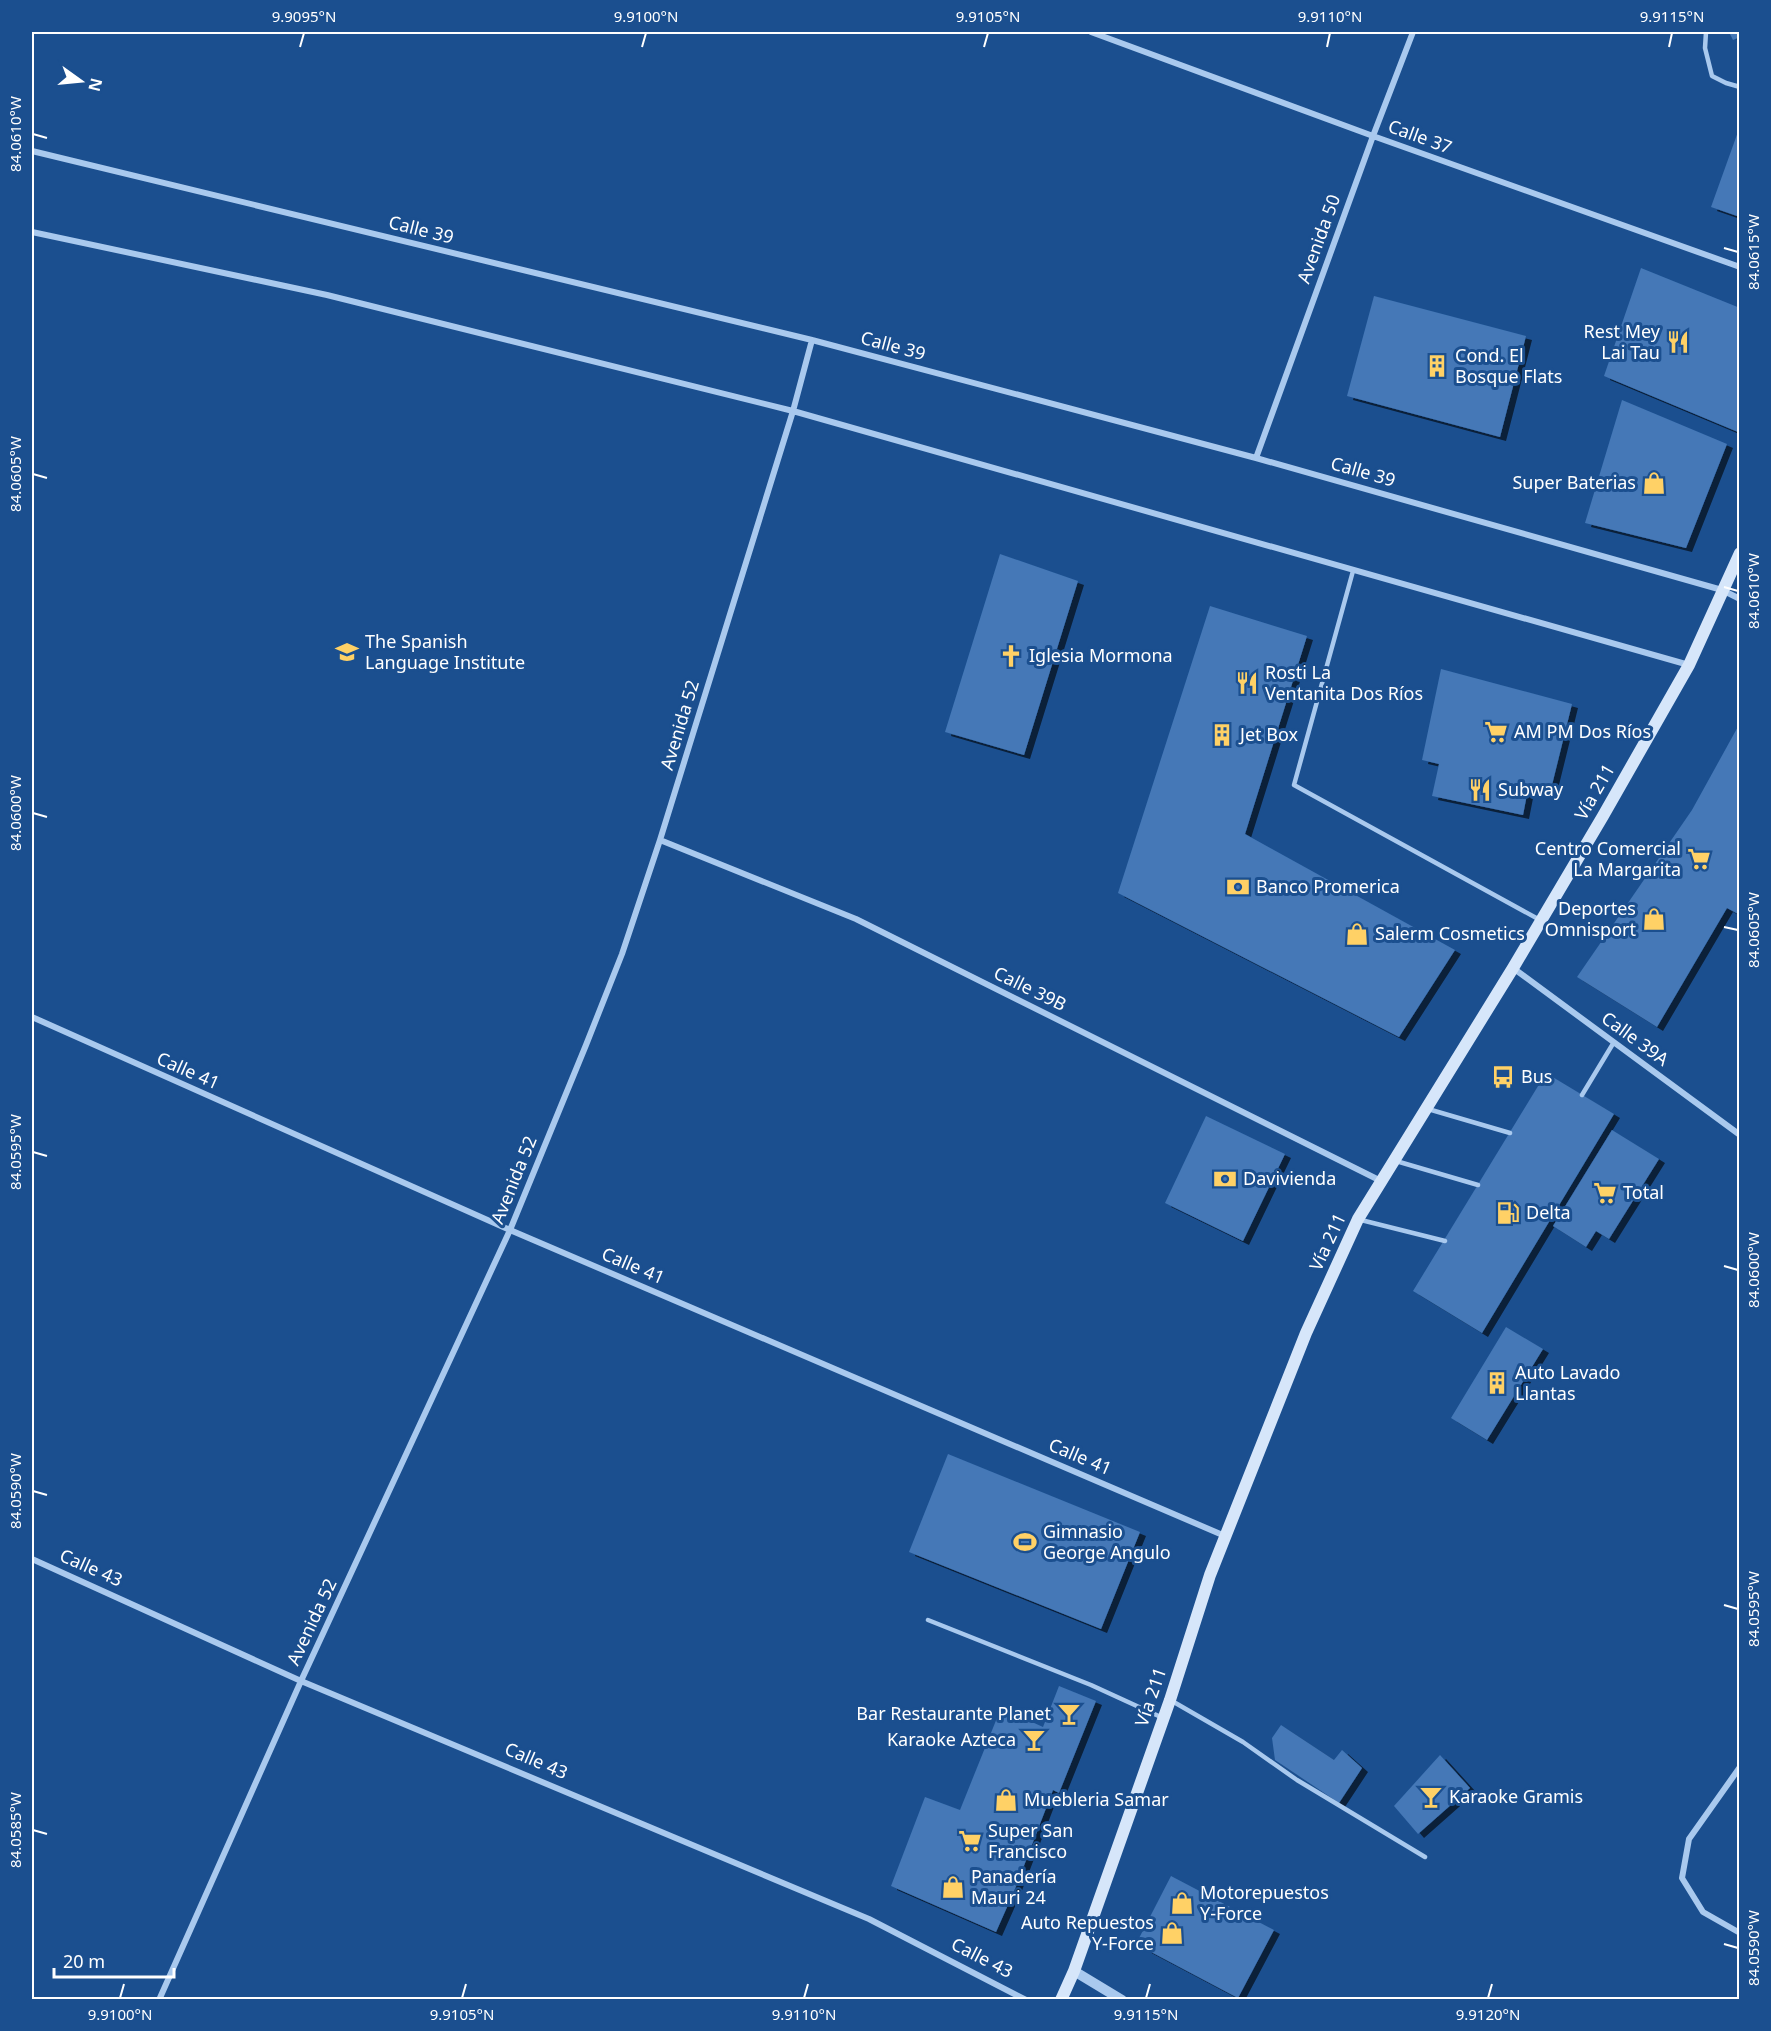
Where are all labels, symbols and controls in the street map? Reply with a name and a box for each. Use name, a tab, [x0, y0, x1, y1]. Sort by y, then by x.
text: 9.9095°N	[272, 6, 336, 26]
text: 9.9100°N	[614, 6, 678, 26]
text: 9.9105°N	[956, 6, 1020, 26]
text: 9.9110°N	[1298, 6, 1362, 26]
text: 9.9115°N	[1640, 6, 1704, 26]
north arrow	[51, 51, 111, 111]
text: N	[83, 76, 108, 94]
text: 84.0610°W	[5, 96, 25, 172]
street label: Calle 37	[1385, 113, 1456, 159]
street label: Avenida 50	[1291, 191, 1345, 286]
street label: Calle 39	[386, 209, 456, 249]
text: 84.0615°W	[1743, 214, 1763, 290]
place label: Rest Mey Lai Tau	[1584, 319, 1661, 364]
street label: Calle 39	[858, 325, 928, 365]
restaurant icon: Rest Mey Lai Tau	[1665, 329, 1691, 355]
place label: Cond. El Bosque Flats	[1455, 343, 1562, 388]
building icon: Cond. El Bosque Flats	[1424, 353, 1450, 379]
text: 84.0605°W	[5, 436, 25, 512]
street label: Calle 39	[1328, 450, 1398, 492]
place label: Super Baterias	[1512, 470, 1636, 494]
shop icon: Super Baterias	[1641, 470, 1667, 496]
text: 84.0610°W	[1743, 553, 1763, 629]
place label: The Spanish Language Institute	[365, 629, 525, 674]
school or university icon: The Spanish Language Institute	[334, 639, 360, 665]
church icon: Iglesia Mormona	[998, 643, 1024, 669]
place label: Iglesia Mormona	[1029, 643, 1173, 667]
place label: Rosti La Ventanita Dos Ríos	[1265, 660, 1423, 705]
restaurant icon: Rosti La Ventanita Dos Ríos	[1234, 670, 1260, 696]
street label: Avenida 52	[654, 677, 704, 773]
supermarket icon: AM PM Dos Ríos	[1483, 719, 1509, 745]
place label: AM PM Dos Ríos	[1514, 719, 1651, 743]
building icon: Jet Box	[1209, 722, 1235, 748]
place label: Jet Box	[1238, 722, 1298, 746]
street label: Vía 211	[1568, 759, 1620, 824]
text: 84.0600°W	[5, 775, 25, 851]
restaurant icon: Subway	[1467, 777, 1493, 803]
place label: Subway	[1498, 777, 1564, 801]
place label: Centro Comercial La Margarita	[1535, 836, 1681, 881]
supermarket icon: Centro Comercial La Margarita	[1686, 846, 1712, 872]
bank icon: Banco Promerica	[1225, 874, 1251, 900]
place label: Banco Promerica	[1256, 874, 1400, 898]
text: 84.0605°W	[1743, 892, 1763, 968]
place label: Deportes Omnisport	[1545, 896, 1636, 941]
shop icon: Deportes Omnisport	[1641, 906, 1667, 932]
shop icon: Salerm Cosmetics	[1344, 921, 1370, 947]
place label: Salerm Cosmetics	[1375, 921, 1525, 945]
street label: Calle 39B	[990, 960, 1071, 1016]
street label: Calle 39A	[1597, 1006, 1674, 1071]
street label: Calle 41	[153, 1046, 224, 1095]
bus stop icon: Bus	[1490, 1064, 1516, 1090]
place label: Bus	[1521, 1064, 1552, 1088]
text: 84.0595°W	[5, 1114, 25, 1190]
street label: Avenida 52	[485, 1132, 542, 1227]
bank icon: Davivienda	[1212, 1166, 1238, 1192]
place label: Davivienda	[1243, 1166, 1336, 1190]
supermarket icon: Total	[1592, 1180, 1618, 1206]
place label: Total	[1623, 1180, 1664, 1204]
fuel station icon: Delta	[1495, 1200, 1521, 1226]
place label: Delta	[1526, 1200, 1571, 1224]
street label: Vía 211	[1303, 1209, 1351, 1274]
text: 84.0600°W	[1743, 1232, 1763, 1308]
street label: Calle 41	[598, 1241, 669, 1289]
place label: Auto Lavado Llantas	[1515, 1360, 1620, 1405]
building icon: Auto Lavado Llantas	[1484, 1370, 1510, 1396]
street label: Calle 41	[1045, 1432, 1116, 1480]
text: 84.0590°W	[5, 1453, 25, 1529]
place label: Gimnasio George Angulo	[1043, 1519, 1171, 1564]
sports icon: Gimnasio George Angulo	[1012, 1529, 1038, 1555]
street label: Calle 43	[56, 1543, 127, 1592]
text: 84.0595°W	[1743, 1571, 1763, 1647]
street label: Avenida 52	[281, 1574, 342, 1669]
street label: Vía 211	[1129, 1664, 1171, 1729]
place label: Bar Restaurante Planet	[856, 1701, 1051, 1725]
bar icon: Bar Restaurante Planet	[1056, 1701, 1082, 1727]
place label: Karaoke Azteca	[887, 1727, 1016, 1751]
bar icon: Karaoke Azteca	[1021, 1727, 1047, 1753]
street label: Calle 43	[501, 1736, 572, 1784]
bar icon: Karaoke Gramis	[1418, 1784, 1444, 1810]
place label: Karaoke Gramis	[1449, 1784, 1583, 1808]
shop icon: Muebleria Samar	[993, 1787, 1019, 1813]
place label: Muebleria Samar	[1024, 1787, 1169, 1811]
text: 84.0585°W	[5, 1792, 25, 1868]
place label: Super San Francisco	[988, 1818, 1073, 1863]
supermarket icon: Super San Francisco	[957, 1828, 983, 1854]
place label: Panadería Mauri 24	[971, 1864, 1057, 1909]
shop icon: Panadería Mauri 24	[940, 1874, 966, 1900]
place label: Motorepuestos Y-Force	[1200, 1880, 1329, 1925]
shop icon: Motorepuestos Y-Force	[1169, 1890, 1195, 1916]
place label: Auto Repuestos Y-Force	[1021, 1910, 1154, 1955]
text: 84.0590°W	[1743, 1910, 1763, 1986]
shop icon: Auto Repuestos Y-Force	[1159, 1920, 1185, 1946]
street label: Calle 43	[948, 1931, 1017, 1983]
scale bar	[54, 1941, 174, 1979]
text: 20 m	[63, 1949, 105, 1973]
text: 9.9100°N	[88, 2004, 152, 2024]
text: 9.9105°N	[430, 2004, 494, 2024]
text: 9.9110°N	[772, 2004, 836, 2024]
text: 9.9115°N	[1114, 2004, 1178, 2024]
text: 9.9120°N	[1456, 2004, 1520, 2024]

